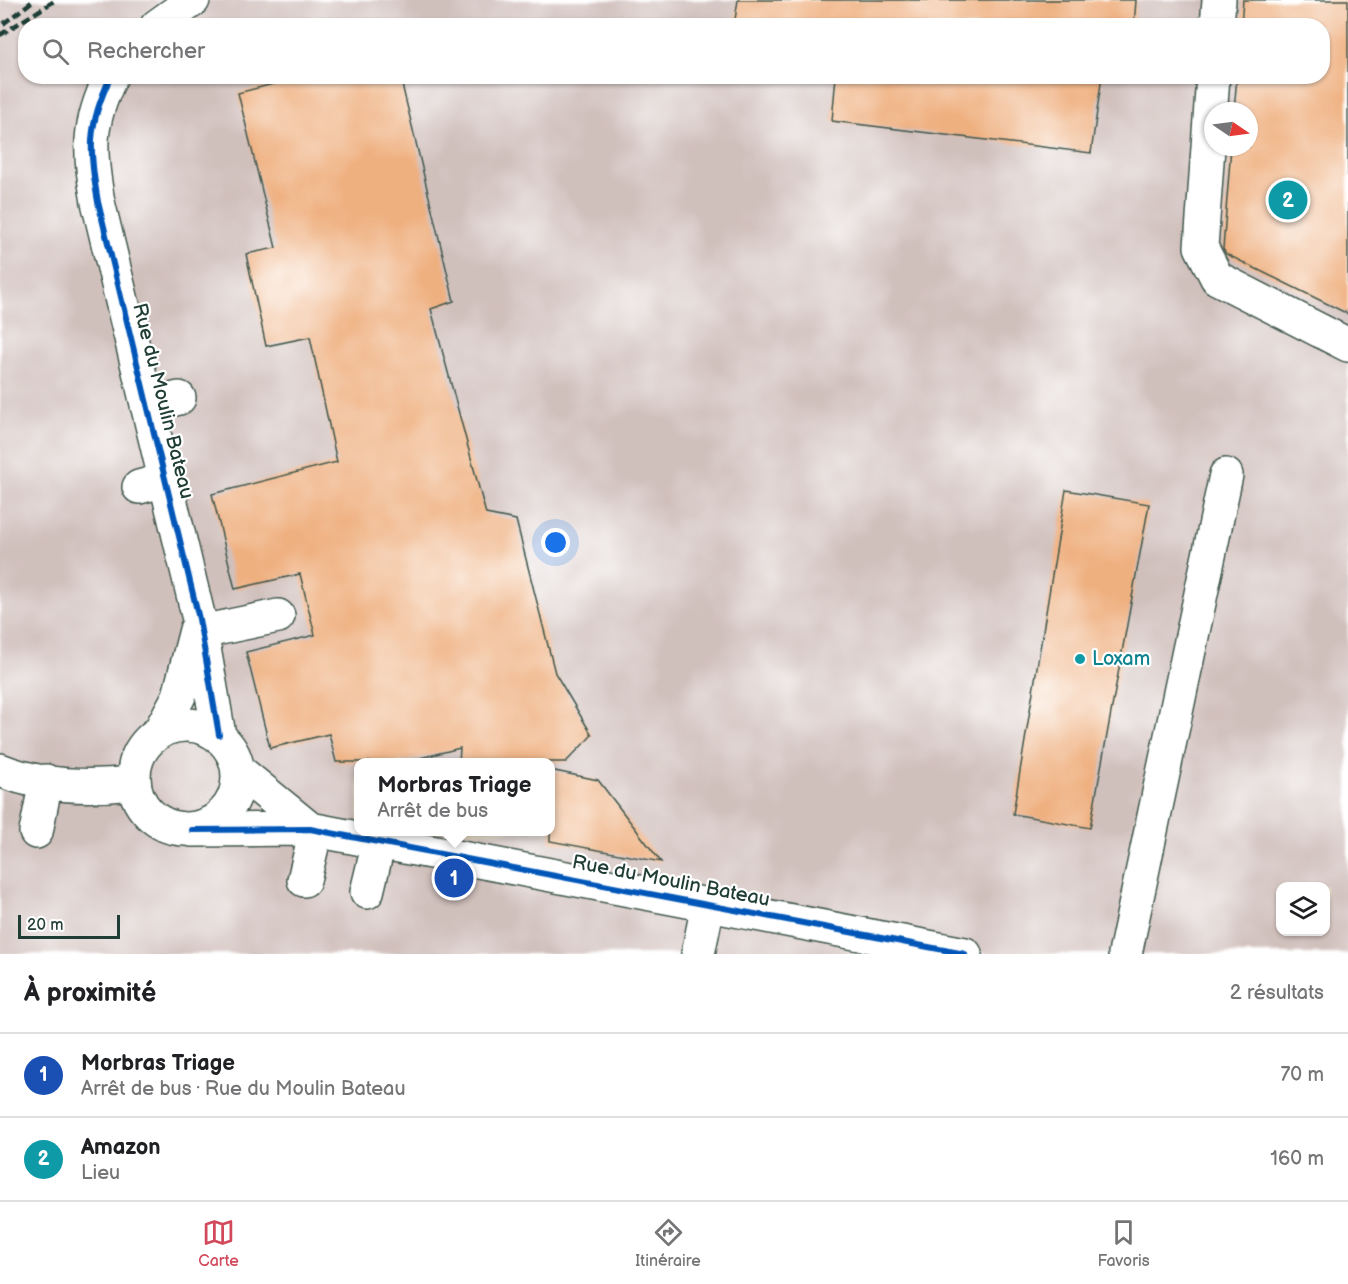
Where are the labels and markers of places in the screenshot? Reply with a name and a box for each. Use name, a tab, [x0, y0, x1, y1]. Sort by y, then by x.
pin: 2	[1268, 178, 1308, 222]
place label: Loxam	[1092, 647, 1150, 671]
marker: Loxam	[1073, 652, 1087, 666]
pin: 1	[434, 856, 474, 900]

